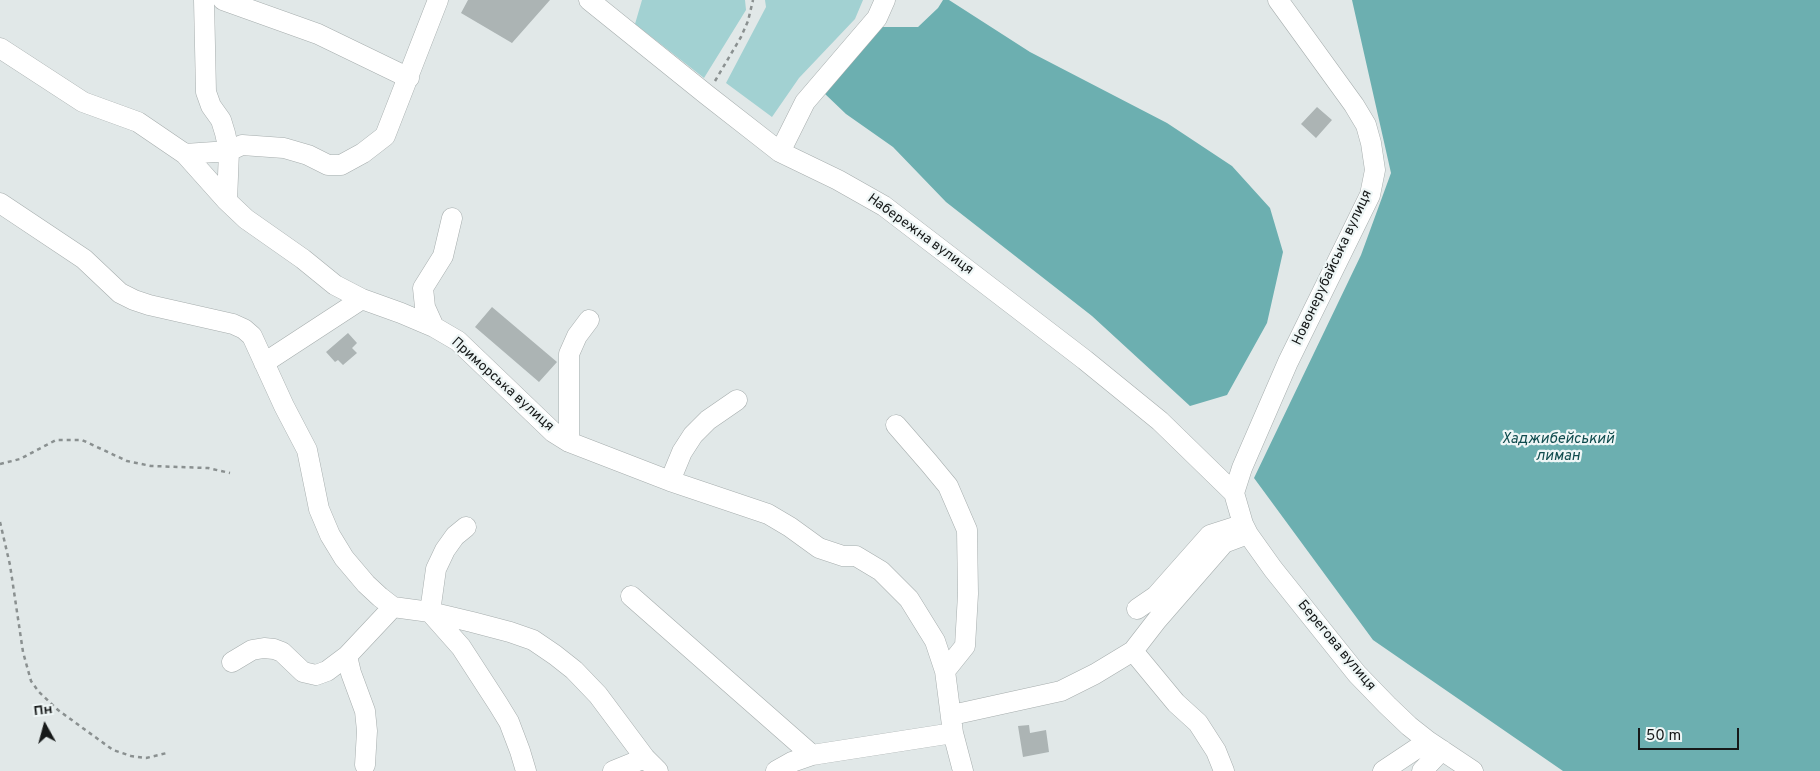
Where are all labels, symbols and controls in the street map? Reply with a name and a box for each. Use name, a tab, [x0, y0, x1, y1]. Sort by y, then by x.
street label: Новонерубайська вулиця	[1290, 188, 1376, 348]
street label: Набережна вулиця	[864, 191, 976, 279]
street label: Приморська вулиця	[447, 334, 557, 436]
water label: Хаджибейський лиман	[1502, 431, 1614, 466]
street label: Берегова вулиця	[1293, 597, 1379, 695]
north arrow	[20, 701, 70, 751]
text: Пн	[33, 701, 54, 720]
scale bar	[1640, 718, 1741, 750]
text: 50 m	[1646, 727, 1681, 746]

